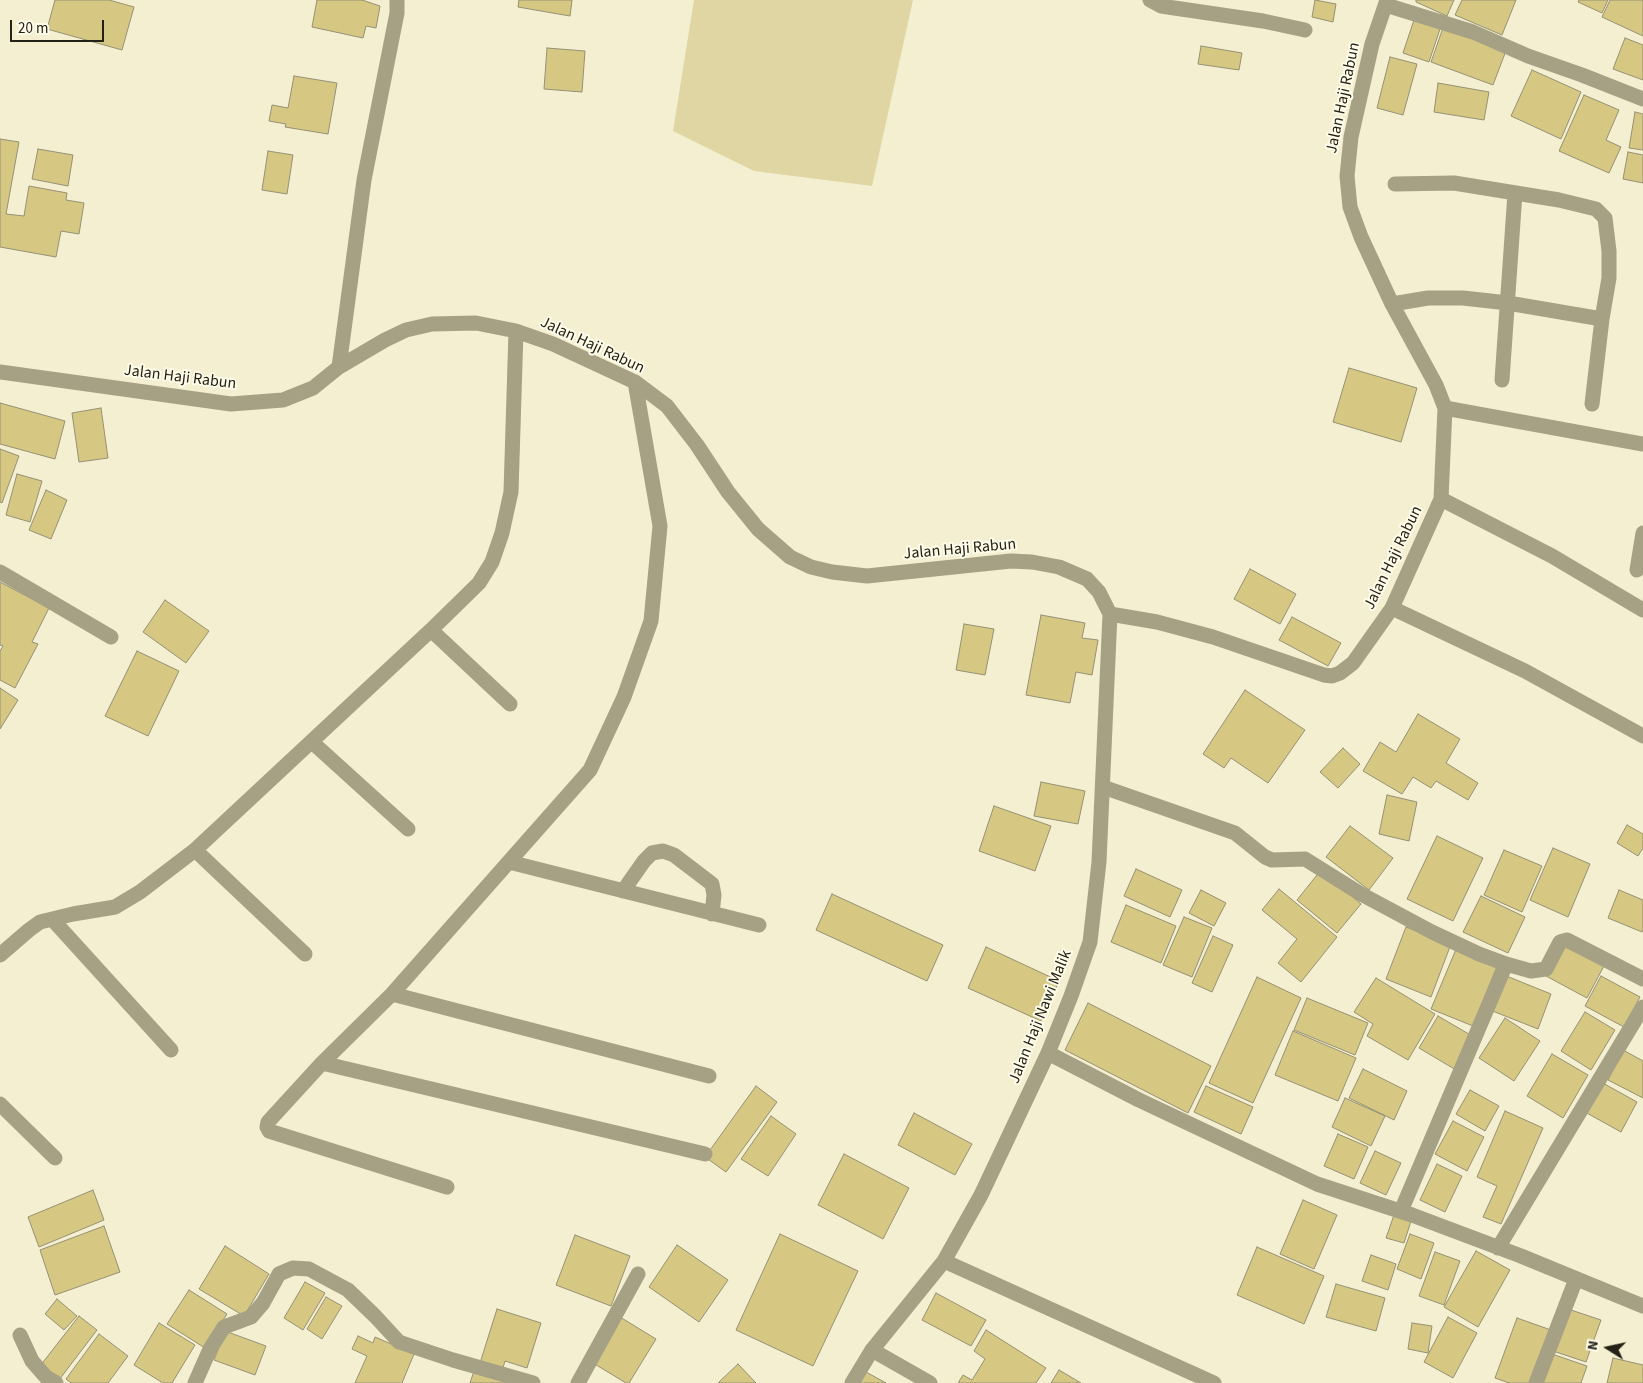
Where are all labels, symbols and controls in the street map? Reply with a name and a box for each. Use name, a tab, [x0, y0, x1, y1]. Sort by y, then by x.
scale bar	[12, 10, 106, 42]
text: 20 m	[18, 18, 48, 39]
street label: Jalan Haji Rabun	[1323, 41, 1365, 155]
street label: Jalan Haji Rabun	[537, 313, 647, 379]
street label: Jalan Haji Rabun	[123, 362, 237, 394]
street label: Jalan Haji Rabun	[1361, 503, 1427, 613]
street label: Jalan Haji Rabun	[903, 536, 1017, 564]
street label: Jalan Haji Nawi Malik	[1005, 948, 1077, 1086]
north arrow	[1583, 1323, 1633, 1373]
text: N	[1583, 1339, 1604, 1352]

